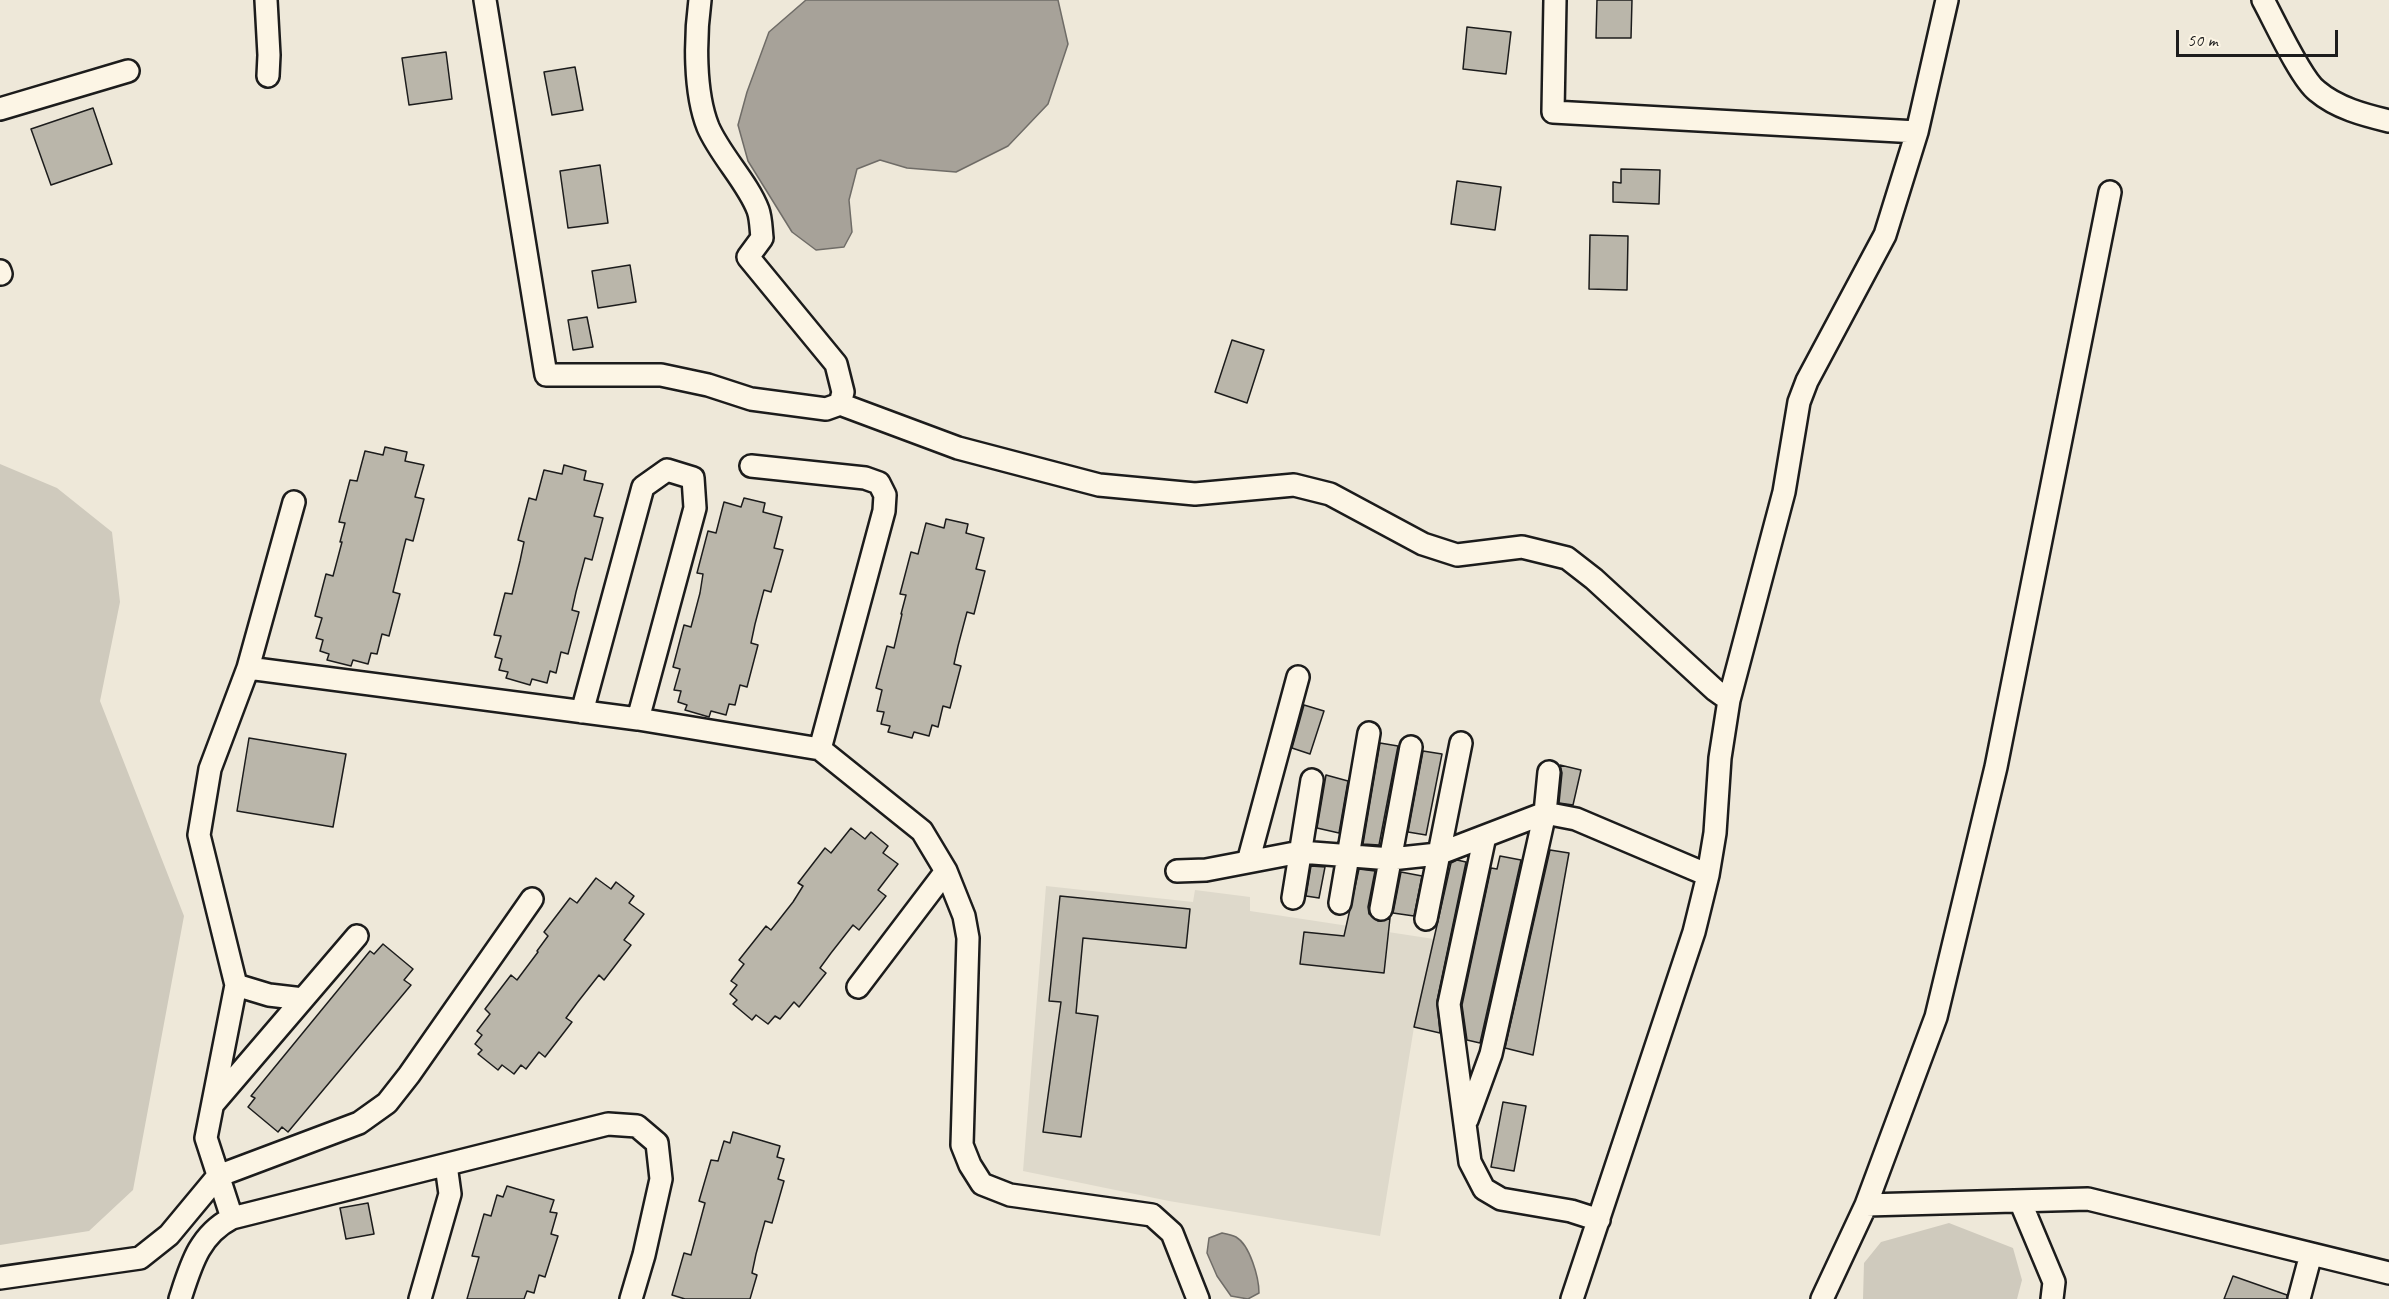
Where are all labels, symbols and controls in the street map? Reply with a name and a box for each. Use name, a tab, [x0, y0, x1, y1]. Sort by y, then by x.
scale bar	[2179, 18, 2341, 56]
text: 50 m	[2187, 29, 2218, 51]

